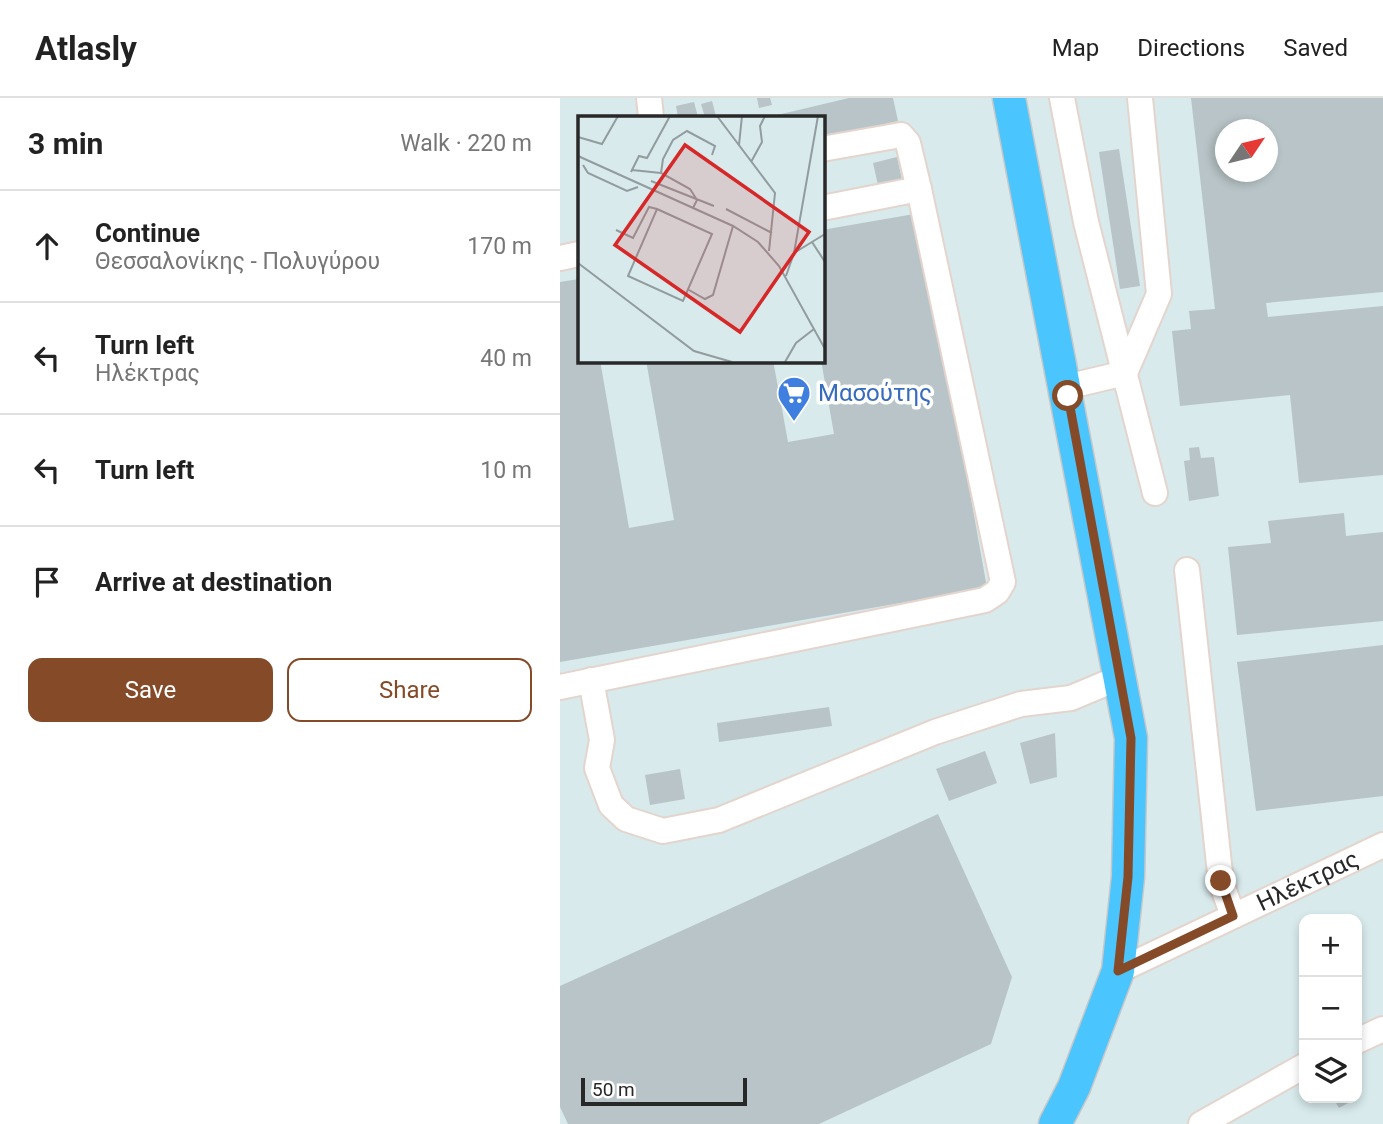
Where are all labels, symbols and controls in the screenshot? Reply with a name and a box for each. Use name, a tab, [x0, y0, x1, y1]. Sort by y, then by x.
text: Atlasly	[35, 29, 137, 68]
text: Map	[1052, 34, 1099, 62]
text: Directions	[1137, 34, 1245, 62]
text: Saved	[1283, 34, 1348, 62]
inset map	[578, 116, 824, 362]
north arrow	[1215, 119, 1278, 182]
text: 3 min	[28, 126, 103, 161]
text: Walk · 220 m	[400, 130, 532, 157]
text: Continue	[95, 218, 200, 248]
icon: ahead	[28, 227, 66, 265]
text: 170 m	[467, 233, 532, 260]
text: Θεσσαλονίκης - Πολυγύρου	[95, 248, 380, 275]
text: Turn left	[95, 330, 194, 360]
icon: left	[28, 339, 66, 377]
text: 40 m	[480, 345, 532, 372]
text: Ηλέκτρας	[95, 360, 200, 387]
supermarket icon: Μασούτης	[775, 374, 813, 423]
place label: Μασούτης	[818, 379, 932, 407]
route start	[1052, 380, 1083, 411]
icon: left	[28, 451, 66, 489]
text: Turn left	[95, 455, 194, 485]
text: 10 m	[480, 457, 532, 484]
icon: arrive	[28, 563, 66, 601]
text: Arrive at destination	[95, 567, 332, 597]
button: Save	[28, 658, 273, 722]
button: Share	[287, 658, 532, 722]
street label: Ηλέκτρας	[1252, 845, 1363, 917]
route end	[1205, 865, 1236, 896]
map controls	[1299, 914, 1362, 1103]
button: +	[1299, 914, 1362, 977]
button: −	[1299, 977, 1362, 1040]
button: layers	[1299, 1040, 1362, 1103]
scale bar	[581, 1075, 747, 1107]
text: 50 m	[592, 1078, 635, 1101]

